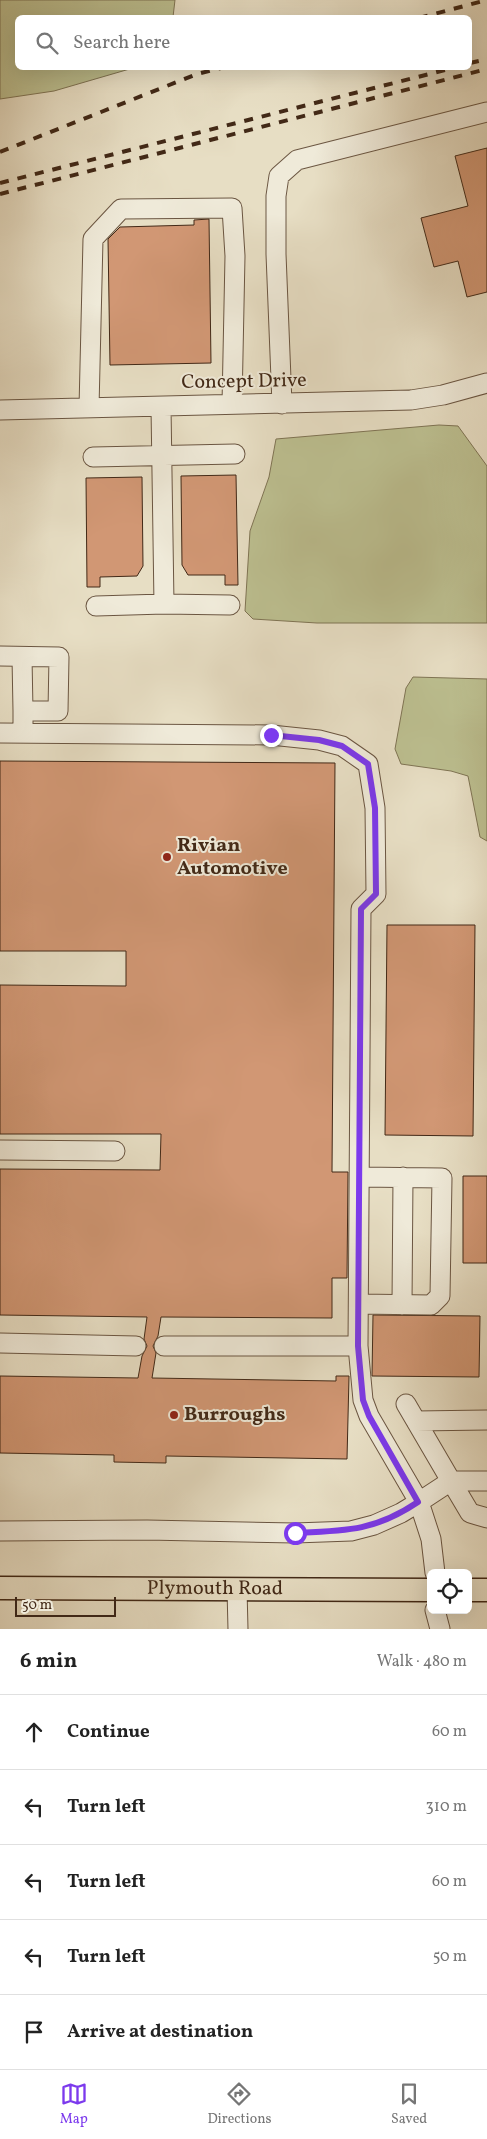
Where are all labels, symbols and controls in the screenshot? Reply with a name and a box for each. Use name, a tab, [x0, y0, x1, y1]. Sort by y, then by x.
search box	[15, 15, 472, 70]
icon: search	[33, 29, 61, 57]
text: Search here	[73, 30, 170, 56]
street label: Concept Drive	[181, 367, 307, 397]
route end	[260, 724, 283, 747]
place label: Rivian Automotive	[177, 832, 288, 883]
marker: Rivian Automotive	[161, 851, 173, 863]
place label: Burroughs	[184, 1401, 286, 1429]
marker: Burroughs	[168, 1409, 180, 1421]
route start	[284, 1522, 307, 1545]
map controls	[427, 1569, 472, 1614]
button: locate	[427, 1569, 472, 1614]
street label: Plymouth Road	[147, 1575, 283, 1603]
scale bar	[15, 1594, 116, 1617]
text: 50 m	[22, 1596, 52, 1615]
text: 6 min	[20, 1647, 77, 1676]
text: Walk · 480 m	[377, 1651, 467, 1673]
icon: ahead	[20, 1718, 48, 1746]
text: Continue	[67, 1719, 150, 1745]
text: 60 m	[432, 1721, 467, 1743]
icon: left	[20, 1793, 48, 1821]
text: Turn left	[67, 1794, 146, 1820]
text: 310 m	[426, 1796, 467, 1818]
icon: left	[20, 1868, 48, 1896]
text: Turn left	[67, 1869, 146, 1895]
text: 60 m	[432, 1871, 467, 1893]
icon: left	[20, 1943, 48, 1971]
text: Turn left	[67, 1944, 146, 1970]
text: 50 m	[433, 1946, 467, 1968]
icon: arrive	[20, 2018, 48, 2046]
text: Arrive at destination	[67, 2019, 253, 2045]
tab: Map	[60, 2080, 88, 2129]
tab: Directions	[207, 2080, 272, 2129]
tab: Saved	[391, 2080, 427, 2129]

